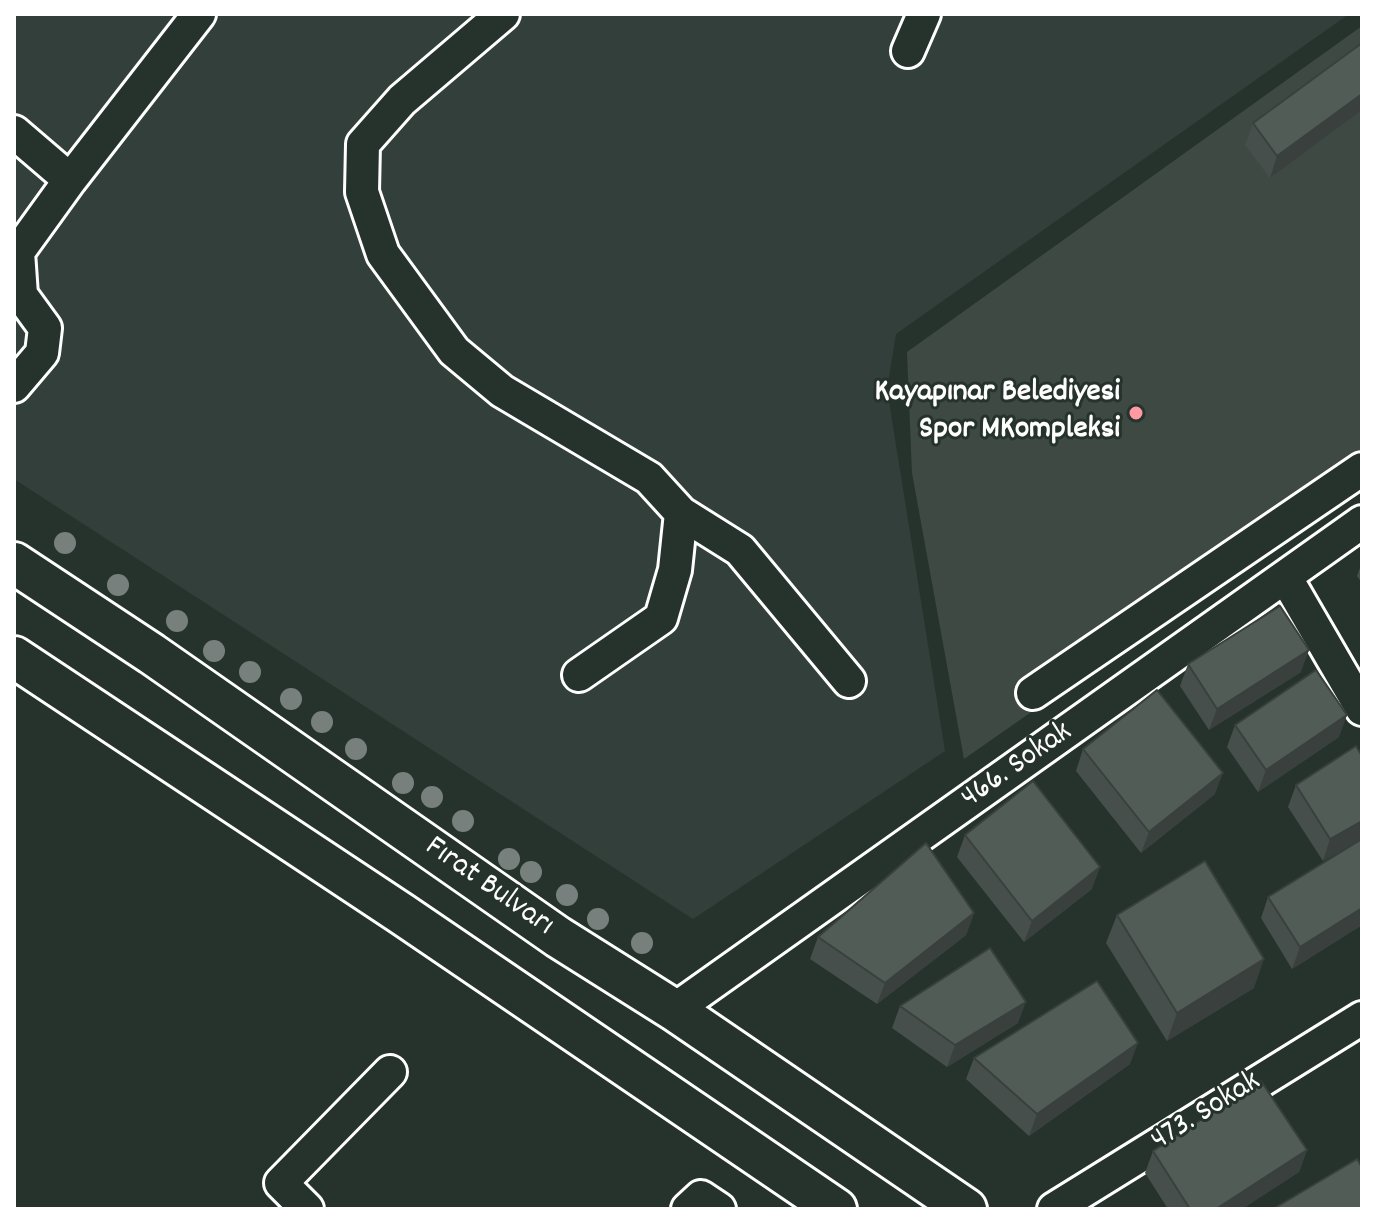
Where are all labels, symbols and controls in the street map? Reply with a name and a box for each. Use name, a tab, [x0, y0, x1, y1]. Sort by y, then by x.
place label: Kayapınar Belediyesi Spor MKompleksi	[874, 376, 1120, 451]
marker: Kayapınar Belediyesi Spor MKompleksi	[1127, 404, 1145, 422]
street label: 466. Sokak	[955, 715, 1081, 819]
street label: Fırat Bulvarı	[416, 830, 560, 946]
street label: 473. Sokak	[1145, 1064, 1269, 1162]

